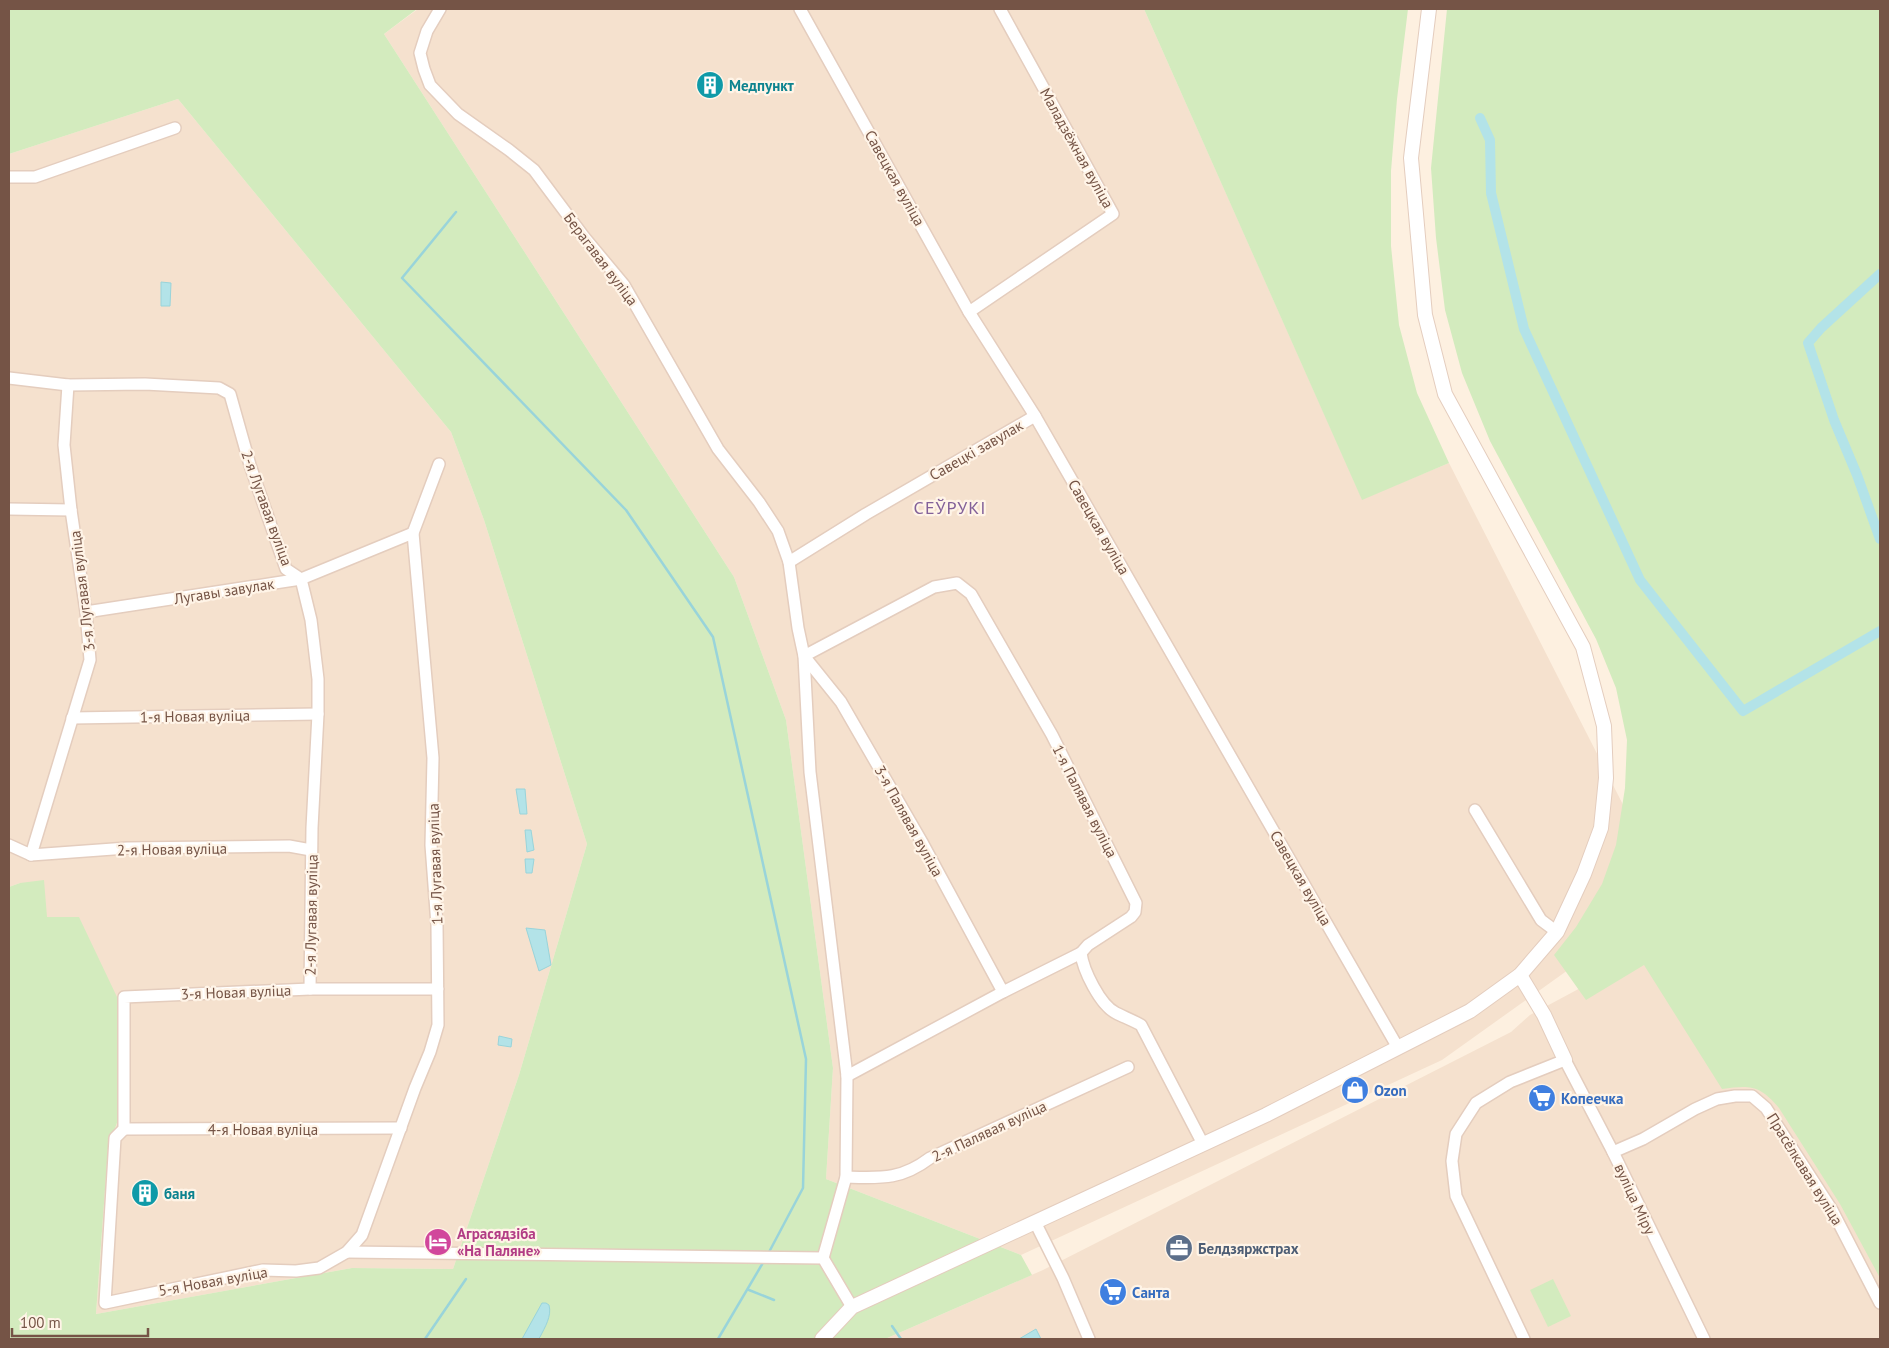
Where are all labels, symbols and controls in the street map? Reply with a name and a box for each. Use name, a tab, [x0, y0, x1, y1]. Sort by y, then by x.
building icon: Медпункт	[695, 70, 725, 100]
place label: Медпункт	[729, 76, 795, 95]
street label: Маладзёжная вуліца	[1036, 85, 1118, 211]
street label: Савецкая вуліца	[861, 127, 929, 229]
street label: Берагавая вуліца	[560, 209, 642, 309]
street label: Савецкі завулак	[926, 415, 1027, 484]
street label: 2-я Лугавая вуліца	[237, 448, 297, 568]
street label: Савецкая вуліца	[1064, 476, 1134, 578]
district label: СЕЎРУКІ	[914, 496, 986, 519]
street label: 3-я Лугавая вуліца	[65, 530, 99, 652]
street label: Лугавы завулак	[172, 574, 276, 608]
street label: 1-я Новая вуліца	[140, 706, 250, 726]
street label: 1-я Палявая вуліца	[1048, 741, 1122, 861]
street label: 3-я Палявая вуліца	[871, 762, 947, 880]
street label: 1-я Лугавая вуліца	[423, 803, 447, 925]
street label: Савецкая вуліца	[1266, 827, 1336, 929]
street label: 2-я Новая вуліца	[117, 839, 227, 859]
street label: 2-я Лугавая вуліца	[300, 854, 322, 976]
street label: 3-я Новая вуліца	[181, 981, 291, 1003]
shop icon: Ozon	[1340, 1075, 1370, 1105]
place label: Ozon	[1374, 1081, 1407, 1100]
supermarket icon: Копеечка	[1527, 1083, 1557, 1113]
place label: Копеечка	[1561, 1089, 1623, 1108]
street label: 2-я Палявая вуліца	[929, 1096, 1049, 1166]
street label: Прасёлкавая вуліца	[1763, 1109, 1847, 1229]
street label: 4-я Новая вуліца	[208, 1120, 318, 1139]
street label: вуліца Міру	[1610, 1160, 1660, 1238]
building icon: баня	[130, 1178, 160, 1208]
place label: баня	[164, 1184, 195, 1203]
place label: Аграсядзіба «На Паляне»	[457, 1224, 541, 1260]
hotel icon: Аграсядзіба «На Паляне»	[423, 1227, 453, 1257]
office icon: Белдзяржстрах	[1164, 1233, 1194, 1263]
place label: Белдзяржстрах	[1198, 1239, 1299, 1258]
street label: 5-я Новая вуліца	[157, 1262, 269, 1300]
supermarket icon: Санта	[1098, 1277, 1128, 1307]
place label: Санта	[1132, 1283, 1170, 1302]
scale bar	[12, 1306, 149, 1338]
text: 100 m	[20, 1313, 61, 1332]

